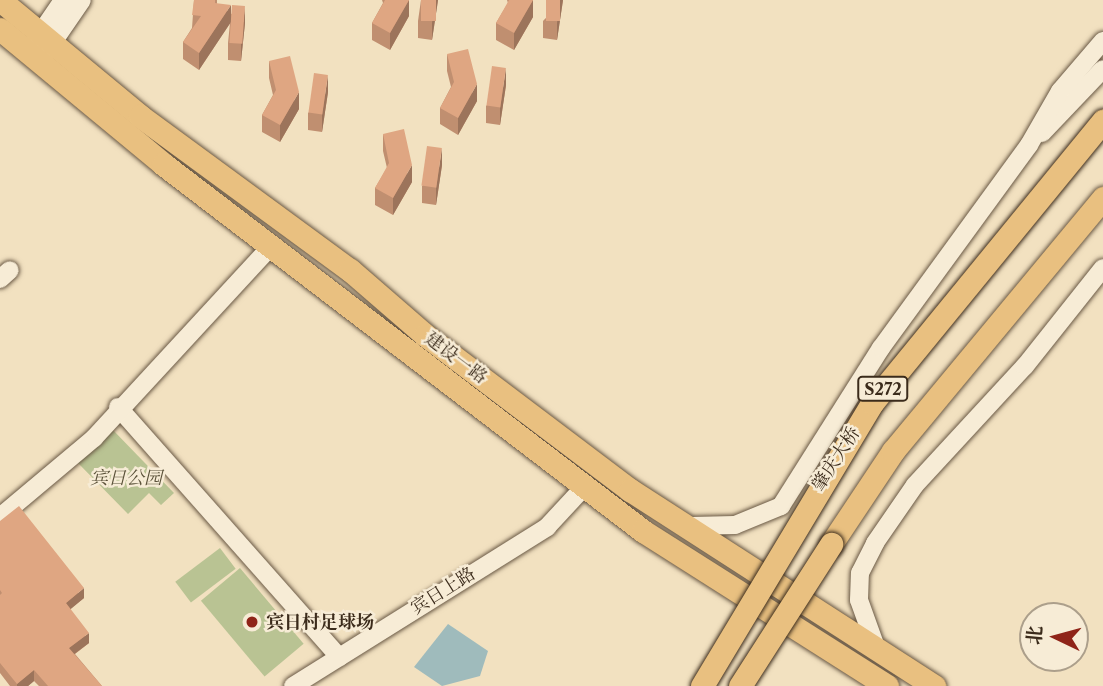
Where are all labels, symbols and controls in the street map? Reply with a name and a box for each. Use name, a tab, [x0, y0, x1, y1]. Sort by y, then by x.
street label: 建设一路	[421, 328, 491, 388]
road number: S272	[857, 376, 909, 402]
street label: 肇庆大桥	[807, 423, 865, 495]
park label: 宾日公园	[90, 467, 162, 489]
street label: 宾日上路	[407, 563, 479, 619]
north arrow	[1019, 602, 1089, 672]
place label: 宾日村足球场	[266, 611, 374, 633]
marker: 宾日村足球场	[244, 614, 260, 630]
text: 北	[1022, 625, 1047, 646]

